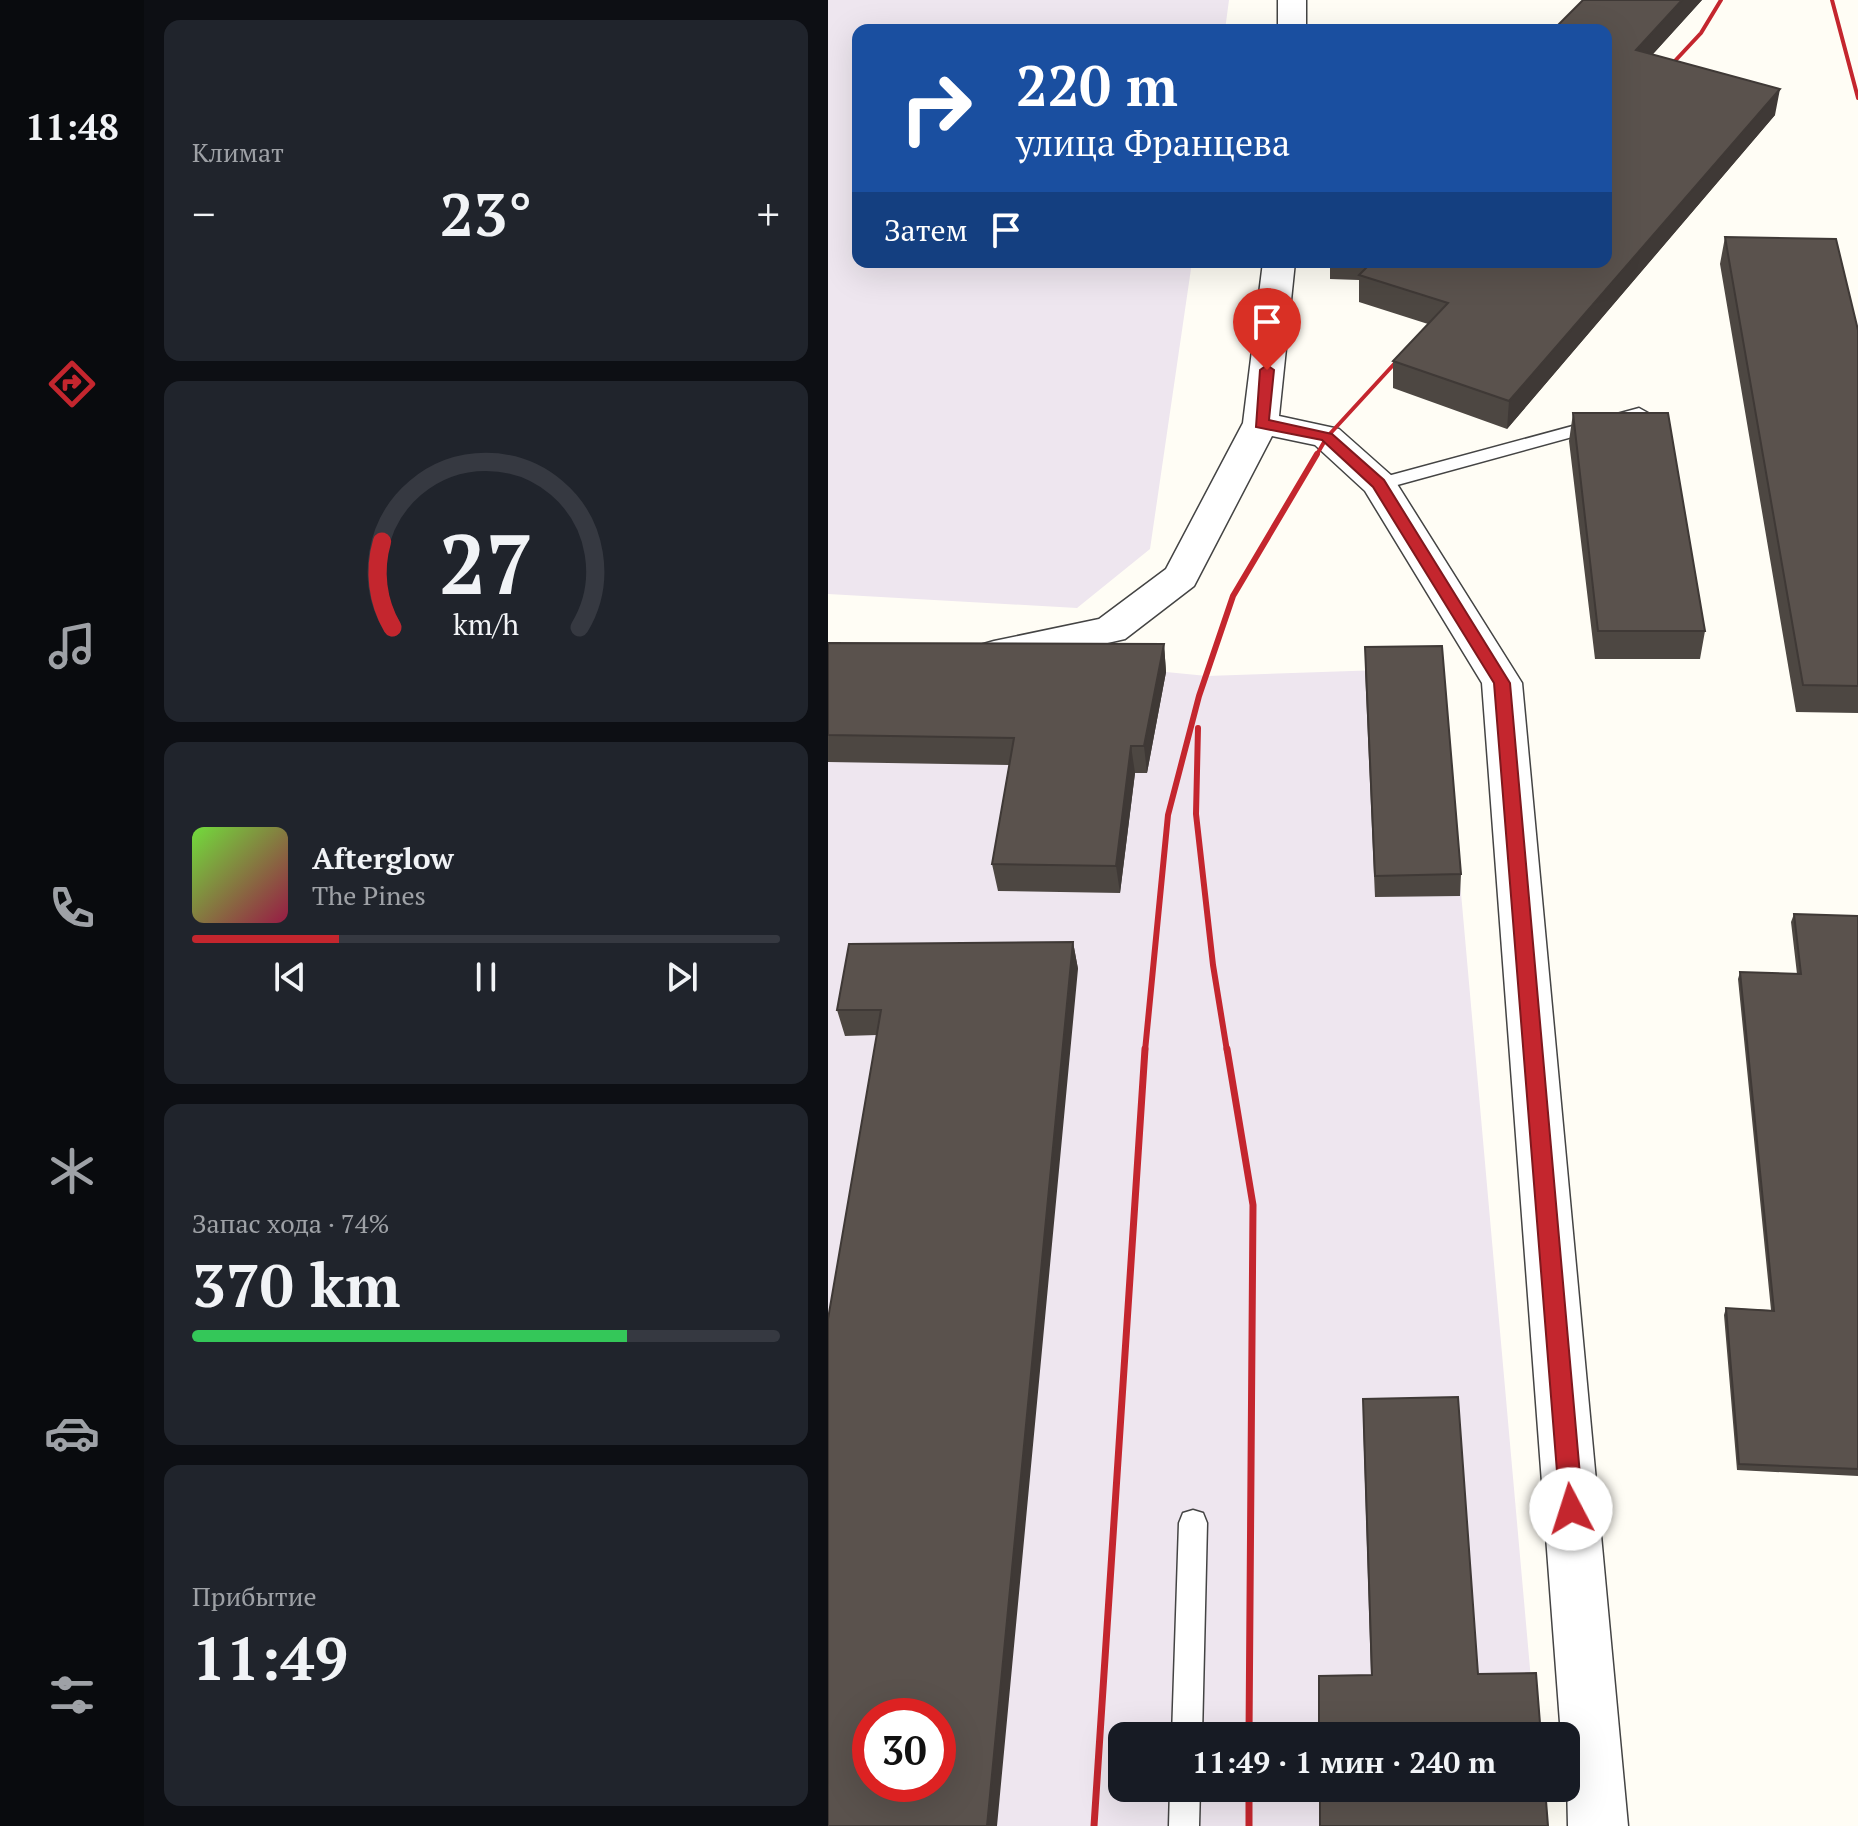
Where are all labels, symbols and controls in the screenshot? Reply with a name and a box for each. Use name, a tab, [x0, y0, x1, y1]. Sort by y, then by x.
text: 220 m	[1016, 48, 1178, 122]
icon: right	[884, 56, 988, 160]
text: 11:48	[25, 103, 119, 150]
text: улица Францева	[1016, 119, 1290, 166]
text: Климат	[192, 135, 284, 169]
text: 23°	[440, 174, 532, 253]
text: −	[192, 184, 215, 243]
text: +	[757, 184, 780, 243]
icon: arrive	[984, 208, 1028, 252]
text: Затем	[884, 210, 968, 250]
pin	[1233, 288, 1301, 370]
icon: arrive	[1245, 300, 1289, 344]
icon: directions	[44, 356, 100, 412]
text: 27	[439, 507, 533, 617]
text: km/h	[453, 605, 519, 643]
icon: music	[44, 618, 100, 674]
text: Afterglow	[312, 838, 454, 878]
text: The Pines	[312, 878, 426, 912]
icon: phone	[44, 880, 100, 936]
icon: previous	[268, 955, 312, 999]
icon: pause	[464, 955, 508, 999]
icon: next	[660, 955, 704, 999]
icon: climate	[44, 1143, 100, 1199]
text: Запас хода · 74%	[192, 1206, 390, 1240]
text: 370 km	[192, 1245, 400, 1324]
icon: car	[44, 1405, 100, 1461]
position arrow	[1529, 1467, 1613, 1551]
text: Прибытие	[192, 1579, 317, 1613]
text: 11:49	[192, 1618, 348, 1697]
icon: filters	[44, 1667, 100, 1723]
speed limit sign: 30	[852, 1698, 956, 1802]
text: 11:49 · 1 мин · 240 m	[1192, 1742, 1496, 1782]

